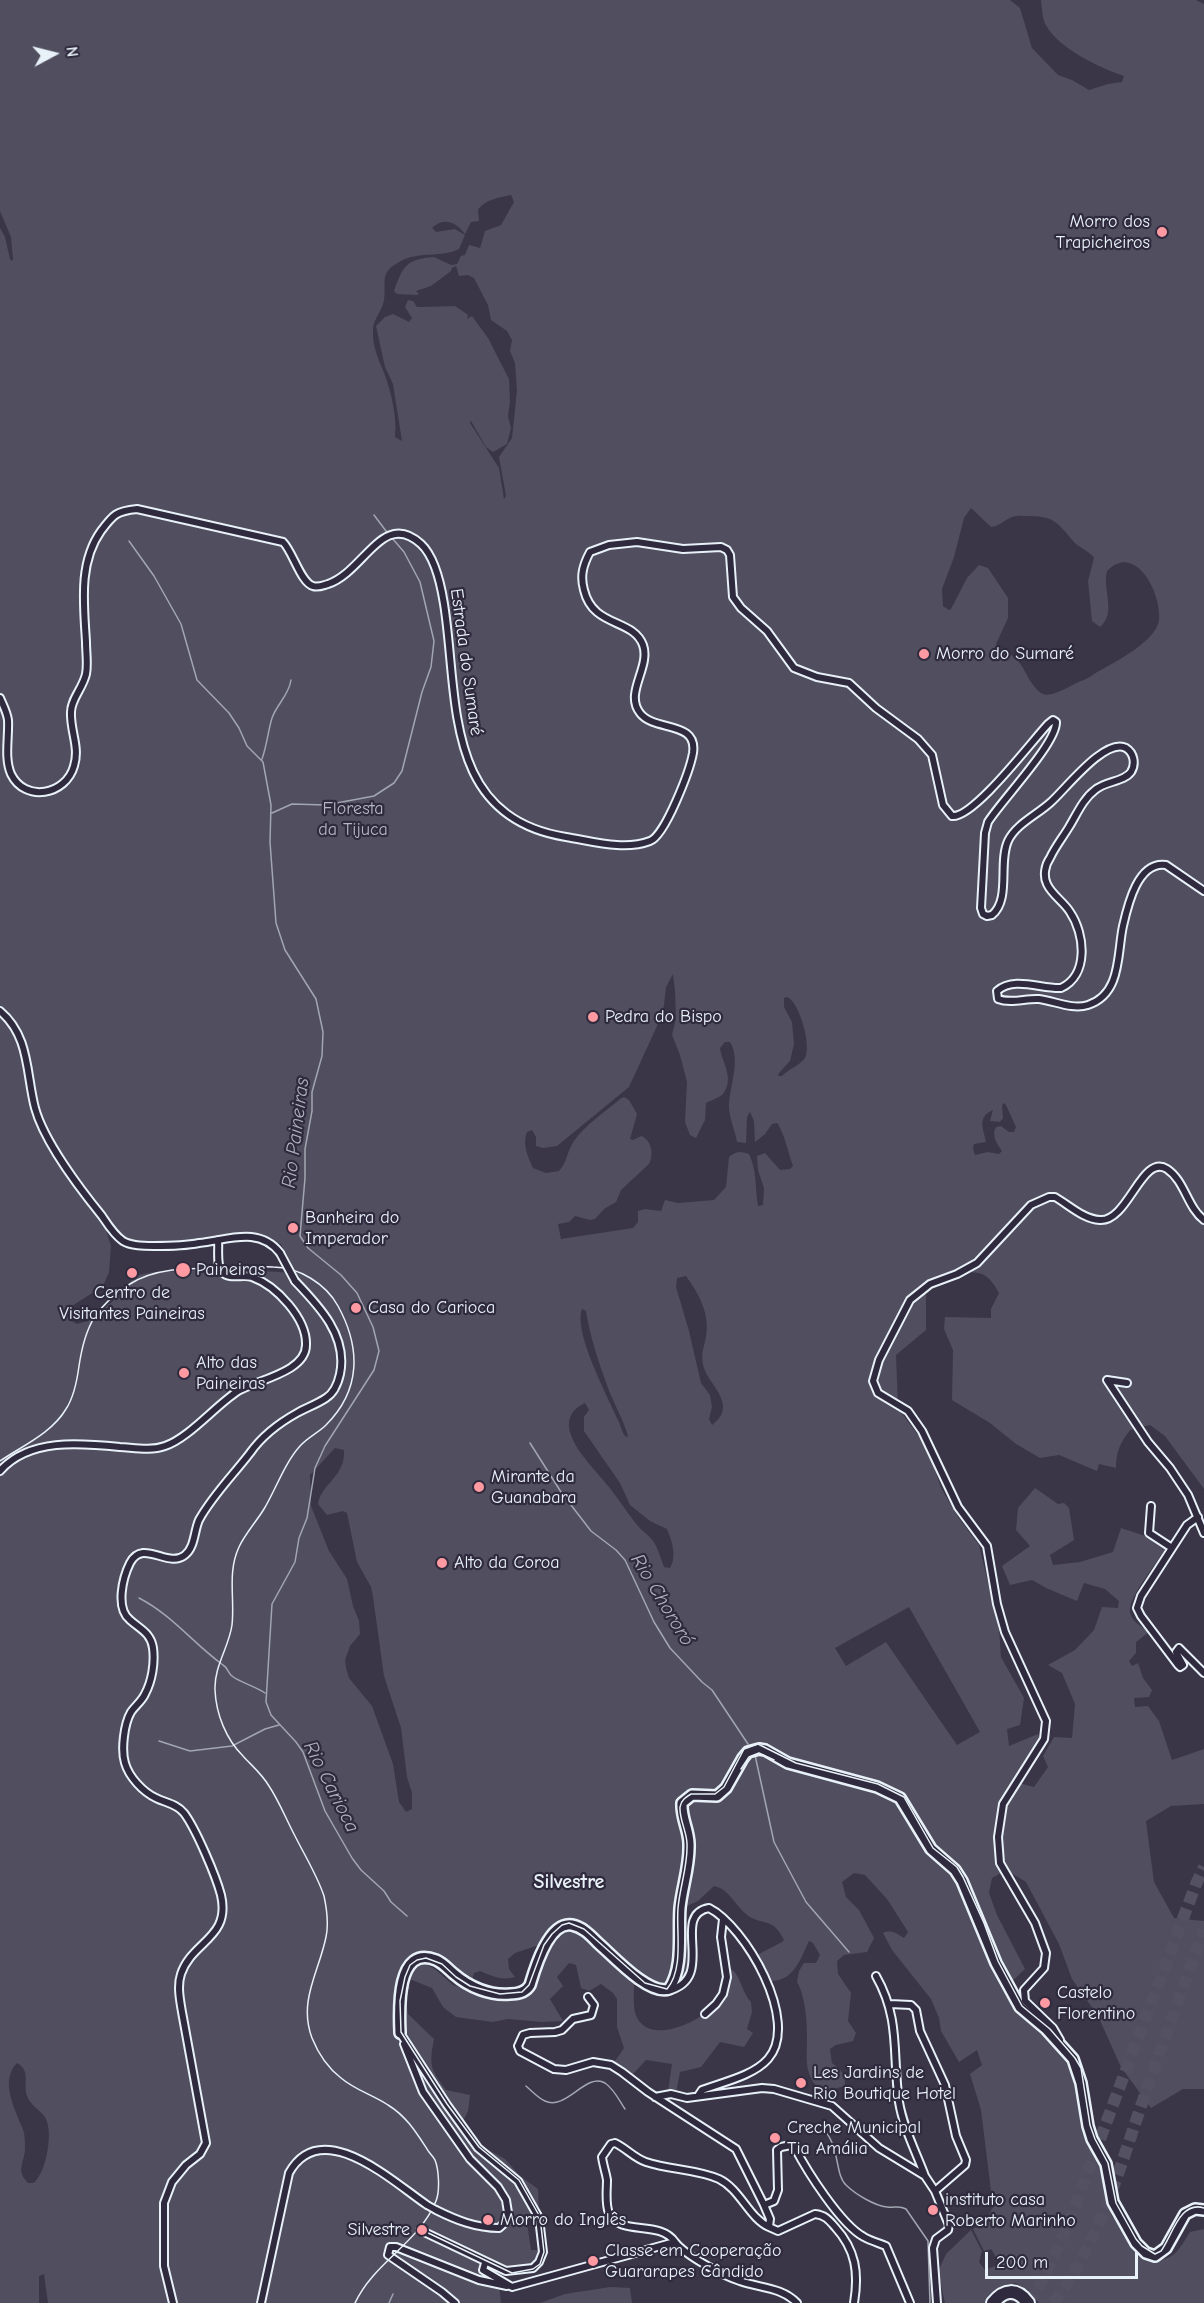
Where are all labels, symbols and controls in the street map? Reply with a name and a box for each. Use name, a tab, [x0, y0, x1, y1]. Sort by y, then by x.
north arrow	[24, 24, 84, 84]
text: N	[62, 46, 81, 58]
place label: Morro dos Trapicheiros	[1056, 211, 1150, 254]
marker: Morro dos Trapicheiros	[1155, 225, 1169, 239]
street label: Estrada do Sumaré	[445, 587, 487, 737]
place label: Morro do Sumaré	[936, 643, 1074, 665]
marker: Morro do Sumaré	[917, 647, 931, 661]
park label: Floresta da Tijuca	[318, 798, 388, 840]
place label: Pedra do Bispo	[605, 1006, 722, 1028]
marker: Pedra do Bispo	[586, 1010, 600, 1024]
water label: Rio Paineiras	[277, 1076, 315, 1190]
place label: Banheira do Imperador	[305, 1207, 399, 1250]
marker: Banheira do Imperador	[286, 1221, 300, 1235]
place label: Paineiras	[196, 1259, 265, 1281]
marker: Paineiras	[174, 1261, 192, 1279]
marker: Centro de Visitantes Paineiras	[125, 1266, 139, 1280]
place label: Centro de Visitantes Paineiras	[59, 1282, 205, 1324]
place label: Casa do Carioca	[368, 1297, 495, 1319]
marker: Casa do Carioca	[349, 1301, 363, 1315]
place label: Alto das Paineiras	[196, 1352, 265, 1394]
marker: Alto das Paineiras	[177, 1366, 191, 1380]
place label: Mirante da Guanabara	[491, 1466, 577, 1508]
marker: Mirante da Guanabara	[472, 1480, 486, 1494]
water label: Rio Chororó	[625, 1550, 699, 1650]
place label: Alto da Coroa	[454, 1552, 560, 1574]
marker: Alto da Coroa	[435, 1556, 449, 1570]
water label: Rio Carioca	[298, 1737, 364, 1837]
district label: Silvestre	[534, 1870, 604, 1894]
place label: Castelo Florentino	[1057, 1982, 1135, 2024]
marker: Castelo Florentino	[1038, 1996, 1052, 2010]
place label: Les Jardins de Rio Boutique Hotel	[813, 2062, 956, 2104]
marker: Les Jardins de Rio Boutique Hotel	[794, 2076, 808, 2090]
place label: Creche Municipal Tia Amália	[787, 2117, 921, 2160]
marker: Creche Municipal Tia Amália	[768, 2131, 782, 2145]
place label: instituto casa Roberto Marinho	[945, 2189, 1076, 2232]
marker: instituto casa Roberto Marinho	[926, 2203, 940, 2217]
place label: Morro do Inglês	[500, 2209, 626, 2231]
marker: Morro do Inglês	[481, 2213, 495, 2227]
place label: Silvestre	[347, 2219, 410, 2241]
marker: Silvestre	[415, 2223, 429, 2237]
place label: Classe em Cooperação Guararapes Cândido	[605, 2240, 781, 2282]
scale bar	[988, 2240, 1141, 2278]
text: 200 m	[996, 2252, 1048, 2273]
marker: Classe em Cooperação Guararapes Cândido	[586, 2254, 600, 2268]

